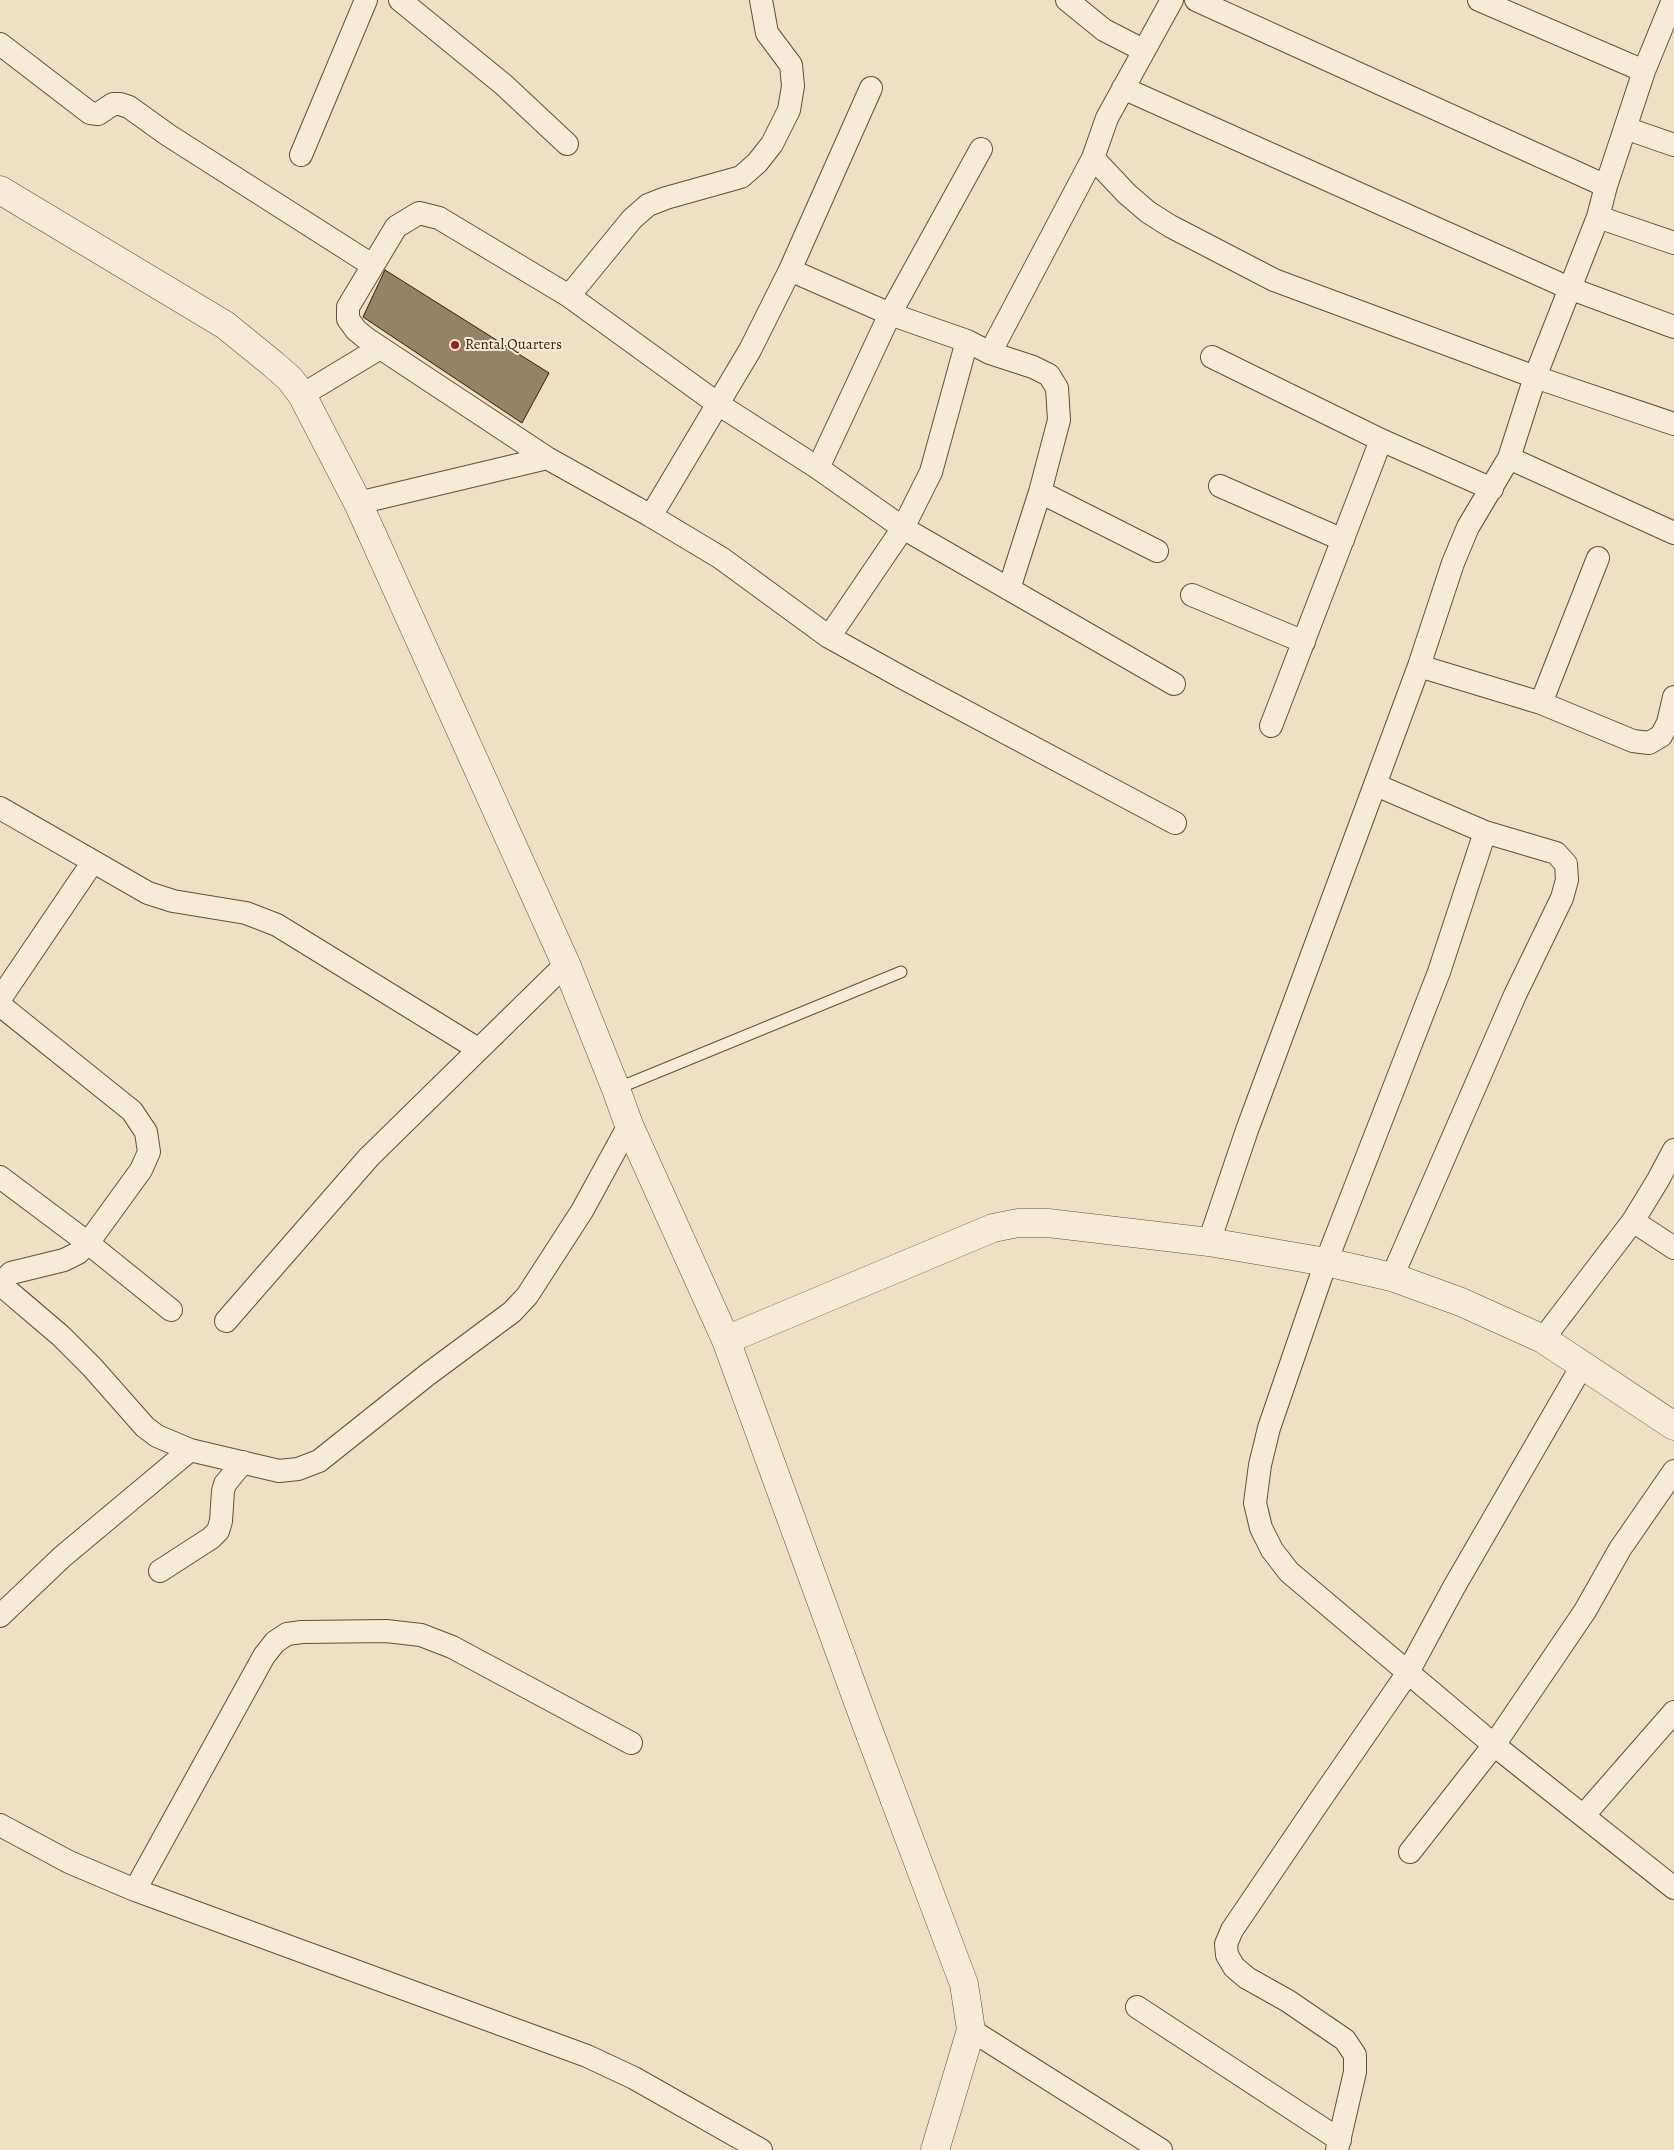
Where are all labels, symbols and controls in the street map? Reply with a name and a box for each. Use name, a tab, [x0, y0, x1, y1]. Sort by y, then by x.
place label: Rental Quarters	[465, 336, 562, 354]
marker: Rental Quarters	[449, 339, 461, 351]

